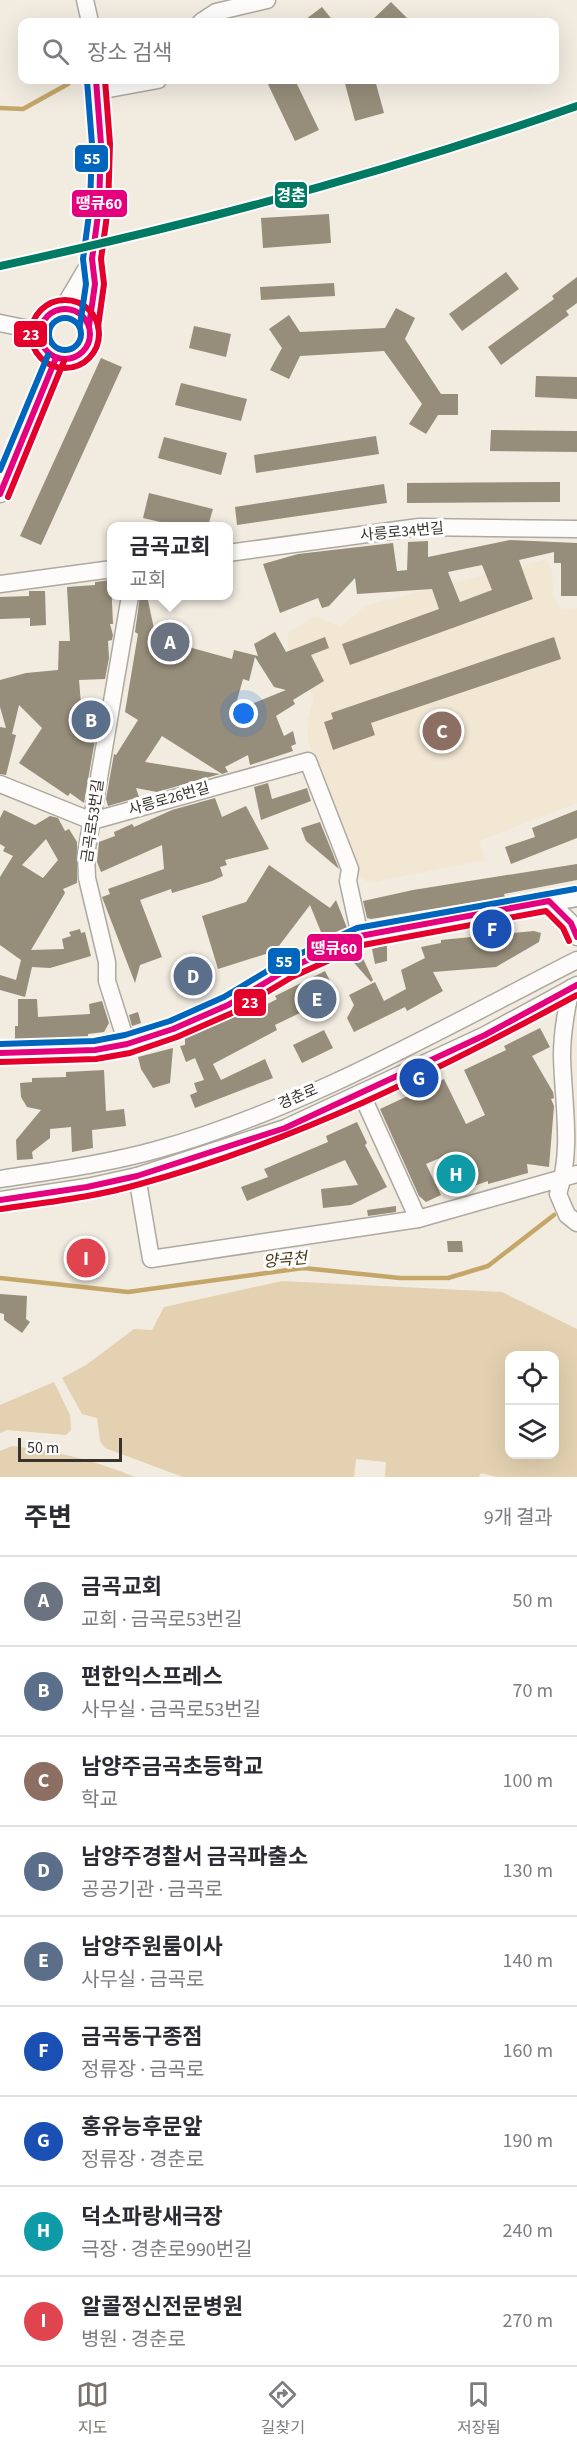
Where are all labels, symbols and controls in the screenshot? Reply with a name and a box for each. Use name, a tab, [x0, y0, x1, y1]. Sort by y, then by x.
search box	[18, 18, 559, 84]
icon: search	[39, 35, 72, 68]
text: 장소 검색	[87, 37, 172, 69]
line badge: 55	[74, 144, 109, 173]
text: 55	[84, 148, 100, 170]
line badge: 경춘	[274, 181, 308, 209]
text: 경춘	[276, 185, 306, 207]
line badge: 땡큐60	[71, 189, 128, 218]
text: 땡큐60	[76, 193, 122, 215]
line badge: 23	[13, 320, 48, 348]
text: 23	[23, 324, 39, 346]
street label: 사릉로34번길	[359, 518, 445, 546]
popup	[107, 522, 233, 600]
text: 금곡교회	[130, 531, 210, 563]
text: 교회	[130, 566, 166, 594]
pin: A	[150, 620, 190, 664]
pin: B	[72, 698, 110, 742]
your location	[229, 699, 258, 728]
pin: C	[422, 708, 462, 754]
street label: 사릉로26번길	[126, 777, 212, 821]
street label: 금곡로53번길	[77, 778, 109, 864]
pin: F	[472, 906, 512, 952]
line badge: 땡큐60	[306, 933, 363, 962]
text: 땡큐60	[311, 938, 357, 960]
line badge: 55	[267, 947, 301, 975]
text: 55	[276, 951, 292, 973]
pin: D	[174, 954, 212, 998]
pin: E	[298, 976, 336, 1022]
line badge: 23	[233, 988, 267, 1017]
text: 23	[242, 992, 258, 1014]
pin: G	[400, 1056, 438, 1100]
street label: 경춘로	[275, 1079, 321, 1115]
pin: H	[436, 1152, 476, 1196]
pin: I	[66, 1236, 106, 1280]
water label: 양곡천	[262, 1247, 310, 1273]
map controls	[505, 1351, 559, 1459]
button: locate	[505, 1351, 559, 1405]
button: layers	[505, 1405, 559, 1459]
scale bar	[18, 1435, 122, 1462]
text: 50 m	[27, 1437, 59, 1459]
text: 주변	[24, 1499, 72, 1536]
text: 9개 결과	[484, 1504, 553, 1532]
text: 금곡교회	[81, 1571, 162, 1603]
text: A	[38, 1587, 49, 1615]
text: 50 m	[513, 1587, 553, 1615]
text: 교회 · 금곡로53번길	[81, 1606, 243, 1634]
text: 편한익스프레스	[81, 1661, 223, 1693]
text: B	[37, 1677, 50, 1705]
text: 70 m	[513, 1677, 553, 1705]
text: 사무실 · 금곡로53번길	[81, 1696, 261, 1724]
text: 남양주금곡초등학교	[81, 1751, 263, 1783]
text: C	[38, 1767, 49, 1795]
text: 100 m	[503, 1767, 553, 1795]
text: 학교	[81, 1786, 118, 1814]
text: 남양주경찰서 금곡파출소	[81, 1841, 308, 1873]
text: D	[37, 1857, 50, 1885]
text: 130 m	[503, 1857, 553, 1885]
text: 공공기관 · 금곡로	[81, 1876, 223, 1904]
text: 남양주원룸이사	[81, 1931, 223, 1963]
text: E	[38, 1947, 49, 1975]
text: 140 m	[503, 1947, 553, 1975]
text: 사무실 · 금곡로	[81, 1966, 204, 1994]
text: 금곡동구종점	[81, 2021, 202, 2053]
text: F	[38, 2037, 49, 2065]
text: 160 m	[503, 2037, 553, 2065]
text: 정류장 · 금곡로	[81, 2056, 204, 2084]
text: 홍유능후문앞	[81, 2111, 202, 2143]
text: G	[37, 2127, 50, 2155]
text: 190 m	[503, 2127, 553, 2155]
text: 정류장 · 경춘로	[81, 2146, 204, 2174]
text: 덕소파랑새극장	[81, 2201, 223, 2233]
text: H	[37, 2217, 50, 2245]
text: 240 m	[503, 2217, 553, 2245]
text: 극장 · 경춘로990번길	[81, 2236, 253, 2264]
text: 알콜정신전문병원	[81, 2291, 243, 2323]
text: I	[40, 2307, 47, 2335]
text: 270 m	[503, 2307, 553, 2335]
text: 병원 · 경춘로	[81, 2326, 186, 2354]
tab: 지도	[76, 2378, 109, 2439]
tab: 길찾기	[261, 2378, 305, 2439]
tab: 저장됨	[457, 2378, 501, 2439]

